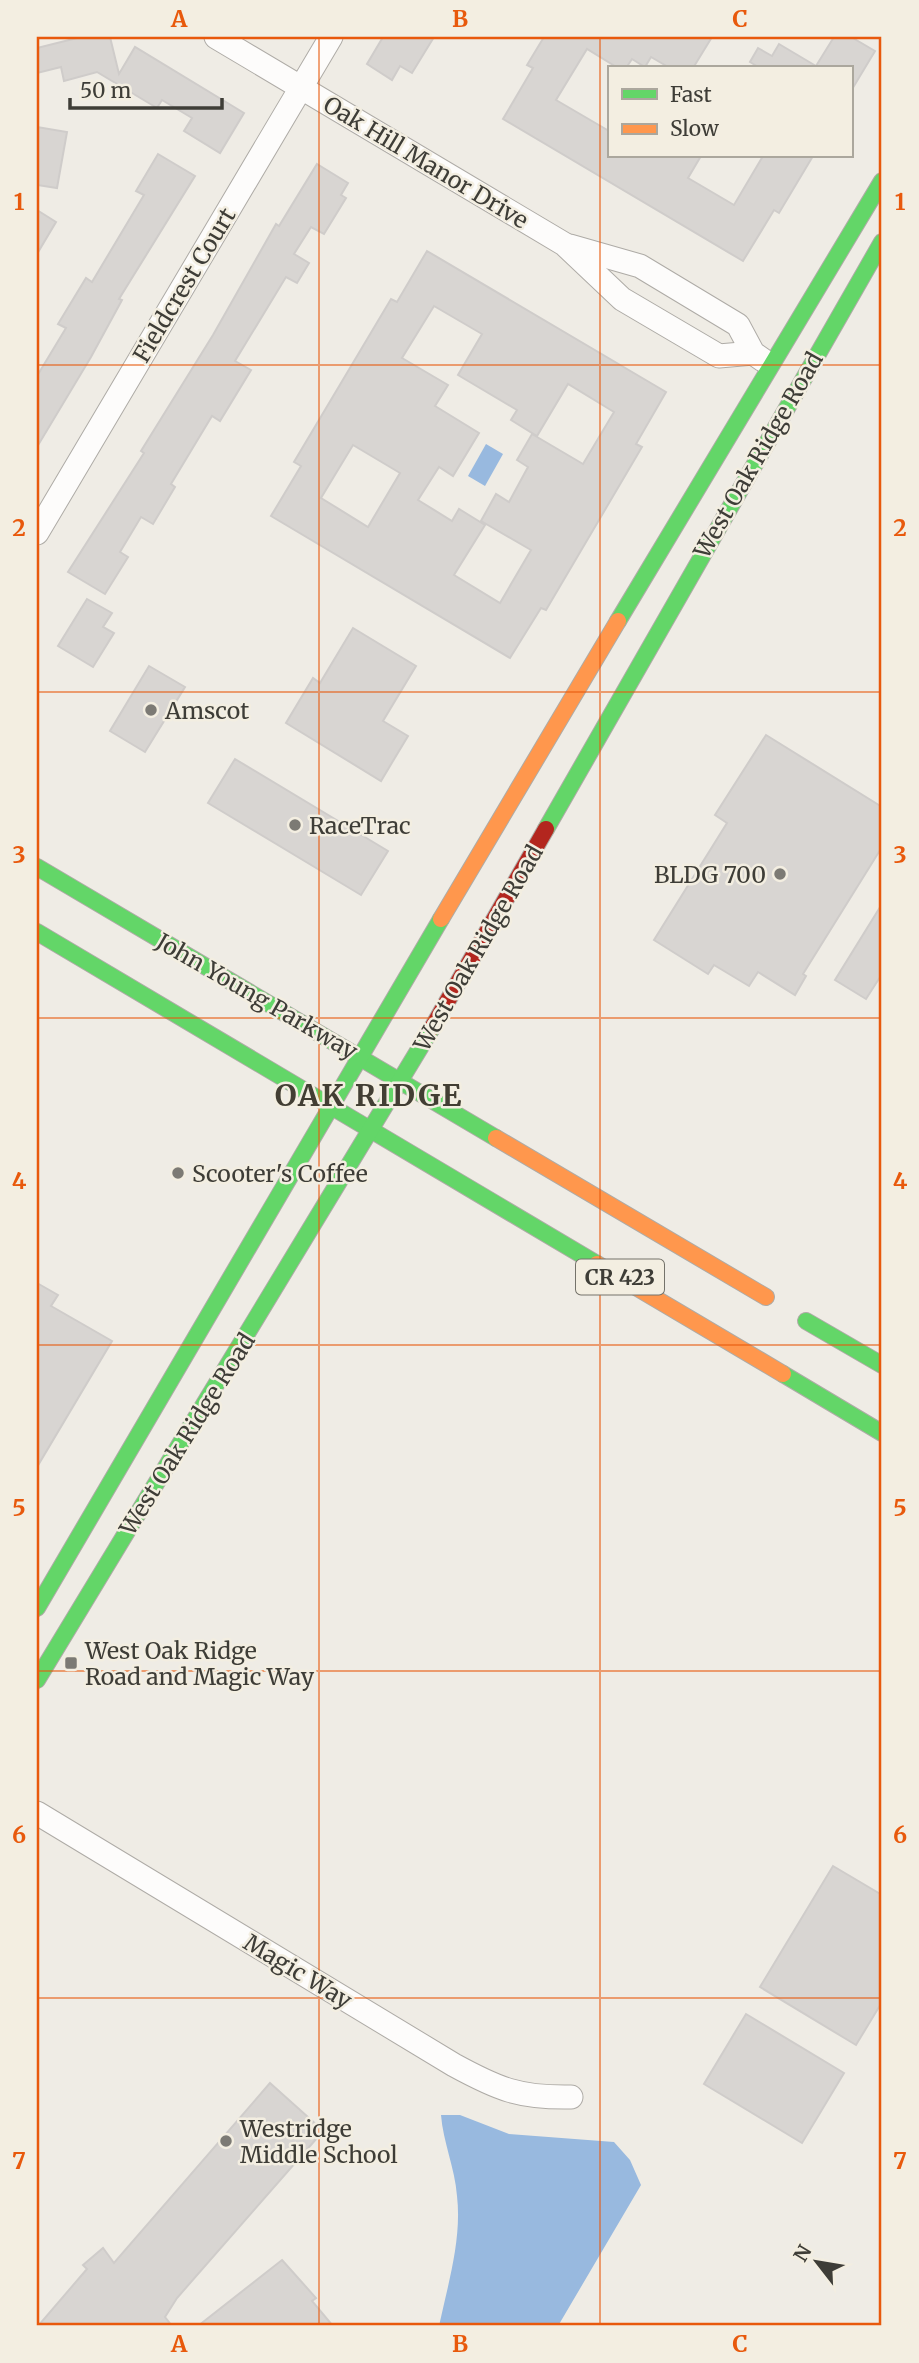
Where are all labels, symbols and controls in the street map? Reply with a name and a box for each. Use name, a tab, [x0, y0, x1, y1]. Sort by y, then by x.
text: A	[170, 4, 188, 33]
text: B	[452, 4, 468, 33]
text: C	[732, 4, 748, 33]
scale bar	[70, 66, 222, 110]
legend	[608, 66, 852, 158]
text: 50 m	[80, 77, 131, 104]
text: Fast	[670, 81, 712, 108]
street label: Oak Hill Manor Drive	[318, 89, 534, 235]
text: Slow	[670, 115, 719, 142]
text: 1	[14, 187, 25, 216]
text: 1	[895, 187, 906, 216]
street label: Fieldcrest Court	[126, 202, 242, 368]
street label: West Oak Ridge Road	[687, 347, 829, 564]
text: 2	[12, 513, 26, 542]
text: 2	[893, 513, 907, 542]
place label: Amscot	[164, 696, 249, 725]
marker: Amscot	[143, 702, 159, 718]
place label: RaceTrac	[309, 811, 411, 840]
marker: RaceTrac	[287, 817, 303, 833]
text: 3	[12, 840, 26, 869]
street label: West Oak Ridge Road	[407, 840, 549, 1057]
text: 3	[893, 840, 907, 869]
place label: BLDG 700	[654, 860, 766, 889]
marker: BLDG 700	[772, 866, 788, 882]
street label: John Young Parkway	[150, 926, 363, 1066]
district label: OAK RIDGE	[275, 1076, 463, 1114]
place label: Scooter's Coffee	[192, 1159, 368, 1188]
marker: Scooter's Coffee	[170, 1165, 186, 1181]
text: 4	[12, 1166, 27, 1195]
text: 4	[893, 1166, 908, 1195]
road number: CR 423	[576, 1260, 664, 1294]
street label: West Oak Ridge Road	[112, 1327, 261, 1541]
text: 5	[12, 1493, 26, 1522]
text: 5	[893, 1493, 907, 1522]
place label: West Oak Ridge Road and Magic Way	[84, 1636, 315, 1691]
marker: West Oak Ridge Road and Magic Way	[63, 1655, 79, 1671]
text: 6	[12, 1820, 26, 1849]
text: 6	[893, 1820, 907, 1849]
street label: Magic Way	[239, 1927, 358, 2015]
place label: Westridge Middle School	[239, 2114, 398, 2169]
marker: Westridge Middle School	[218, 2133, 234, 2149]
text: 7	[12, 2146, 26, 2175]
text: 7	[893, 2146, 907, 2175]
north arrow	[782, 2226, 852, 2296]
text: N	[788, 2241, 817, 2266]
text: A	[170, 2329, 188, 2358]
text: B	[452, 2329, 468, 2358]
text: C	[732, 2329, 748, 2358]

